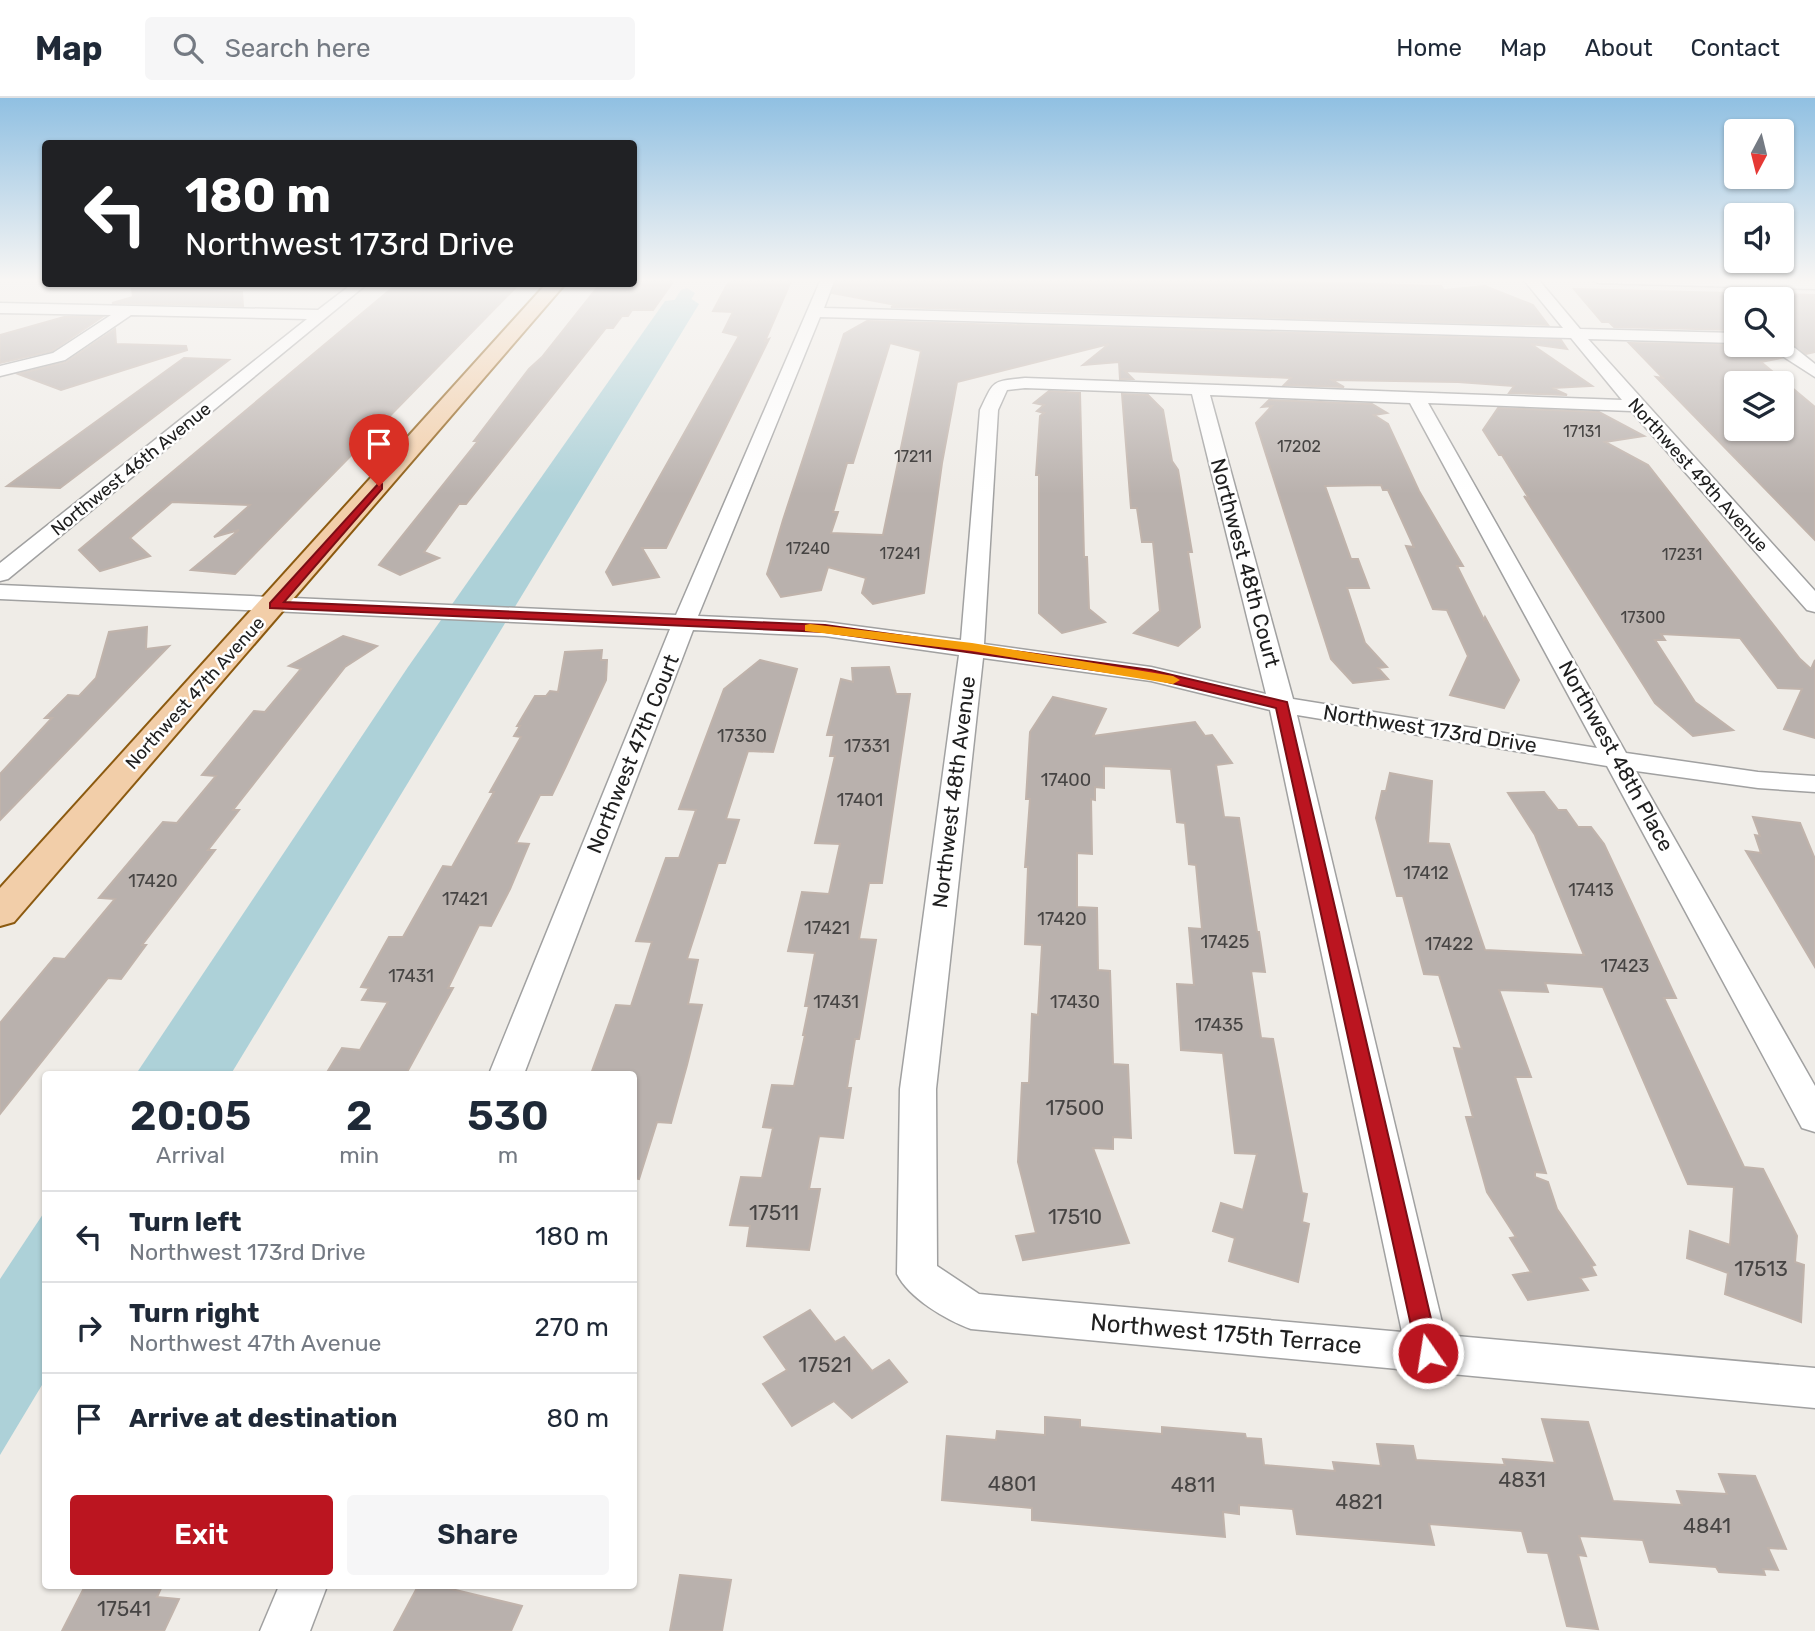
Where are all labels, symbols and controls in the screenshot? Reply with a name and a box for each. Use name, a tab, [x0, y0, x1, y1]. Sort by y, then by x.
search box	[145, 17, 635, 80]
text: Map	[35, 29, 103, 68]
icon: search	[169, 29, 207, 67]
text: Search here	[225, 33, 370, 64]
text: Home	[1396, 34, 1462, 62]
text: Map	[1500, 34, 1547, 62]
text: About	[1585, 34, 1653, 62]
text: Contact	[1691, 34, 1780, 62]
north arrow	[1724, 119, 1794, 189]
map controls	[1724, 119, 1794, 441]
text: 180 m	[185, 166, 331, 224]
icon: left	[70, 168, 161, 259]
button: sound	[1724, 203, 1794, 273]
text: Northwest 173rd Drive	[185, 225, 514, 263]
button: search	[1724, 287, 1794, 357]
button: layers	[1724, 371, 1794, 441]
street label: Northwest 49th Avenue	[1623, 394, 1773, 556]
street label: Northwest 46th Avenue	[47, 398, 215, 540]
pin	[349, 414, 409, 486]
house number: 17131	[1563, 422, 1601, 441]
icon: arrive	[360, 425, 398, 463]
house number: 17202	[1277, 437, 1321, 456]
house number: 17211	[894, 447, 932, 466]
street label: Northwest 48th Court	[1206, 456, 1285, 670]
house number: 17240	[786, 539, 830, 558]
house number: 17241	[880, 544, 920, 563]
house number: 17231	[1662, 545, 1702, 564]
house number: 17300	[1621, 608, 1666, 627]
street label: Northwest 47th Avenue	[121, 612, 269, 774]
street label: Northwest 47th Court	[581, 651, 684, 857]
street label: Northwest 48th Place	[1554, 656, 1679, 855]
street label: Northwest 48th Avenue	[927, 675, 980, 909]
street label: Northwest 173rd Drive	[1321, 699, 1539, 758]
house number: 17330	[717, 725, 767, 747]
house number: 17331	[844, 735, 890, 757]
house number: 17400	[1041, 769, 1091, 791]
house number: 17401	[837, 789, 883, 811]
house number: 17412	[1403, 862, 1449, 884]
house number: 17420	[128, 870, 178, 892]
house number: 17413	[1568, 879, 1614, 901]
house number: 17421	[442, 888, 488, 910]
house number: 17420	[1037, 908, 1087, 930]
house number: 17421	[804, 917, 850, 939]
house number: 17425	[1201, 931, 1249, 953]
house number: 17422	[1425, 933, 1473, 955]
house number: 17423	[1601, 955, 1649, 977]
house number: 17431	[388, 965, 434, 987]
house number: 17431	[813, 991, 859, 1013]
house number: 17430	[1050, 991, 1100, 1013]
house number: 17435	[1194, 1014, 1244, 1036]
text: 20:05	[130, 1091, 251, 1141]
text: 2	[346, 1091, 373, 1141]
text: 530	[467, 1091, 549, 1141]
house number: 17500	[1046, 1095, 1104, 1120]
text: Arrival	[156, 1141, 225, 1169]
text: min	[339, 1141, 379, 1169]
text: m	[498, 1141, 518, 1169]
house number: 17511	[749, 1200, 799, 1225]
house number: 17510	[1048, 1204, 1102, 1229]
text: Turn left	[129, 1207, 241, 1238]
icon: left	[70, 1218, 108, 1256]
text: 180 m	[535, 1221, 609, 1252]
text: Northwest 173rd Drive	[129, 1238, 366, 1266]
house number: 17513	[1734, 1256, 1788, 1281]
text: Turn right	[129, 1298, 259, 1329]
street label: Northwest 175th Terrace	[1089, 1308, 1363, 1360]
icon: right	[70, 1309, 108, 1347]
text: 270 m	[534, 1312, 609, 1343]
position arrow	[1391, 1316, 1465, 1390]
text: Northwest 47th Avenue	[129, 1329, 381, 1357]
house number: 17521	[798, 1352, 852, 1377]
icon: arrive	[70, 1400, 108, 1438]
text: Arrive at destination	[129, 1403, 397, 1434]
text: 80 m	[546, 1403, 609, 1434]
house number: 4831	[1498, 1467, 1546, 1492]
house number: 4801	[988, 1471, 1036, 1496]
house number: 4811	[1171, 1472, 1215, 1497]
house number: 4821	[1335, 1489, 1383, 1514]
button: Exit	[70, 1495, 333, 1575]
button: Share	[347, 1495, 609, 1575]
house number: 4841	[1683, 1513, 1731, 1538]
house number: 17541	[97, 1596, 151, 1621]

